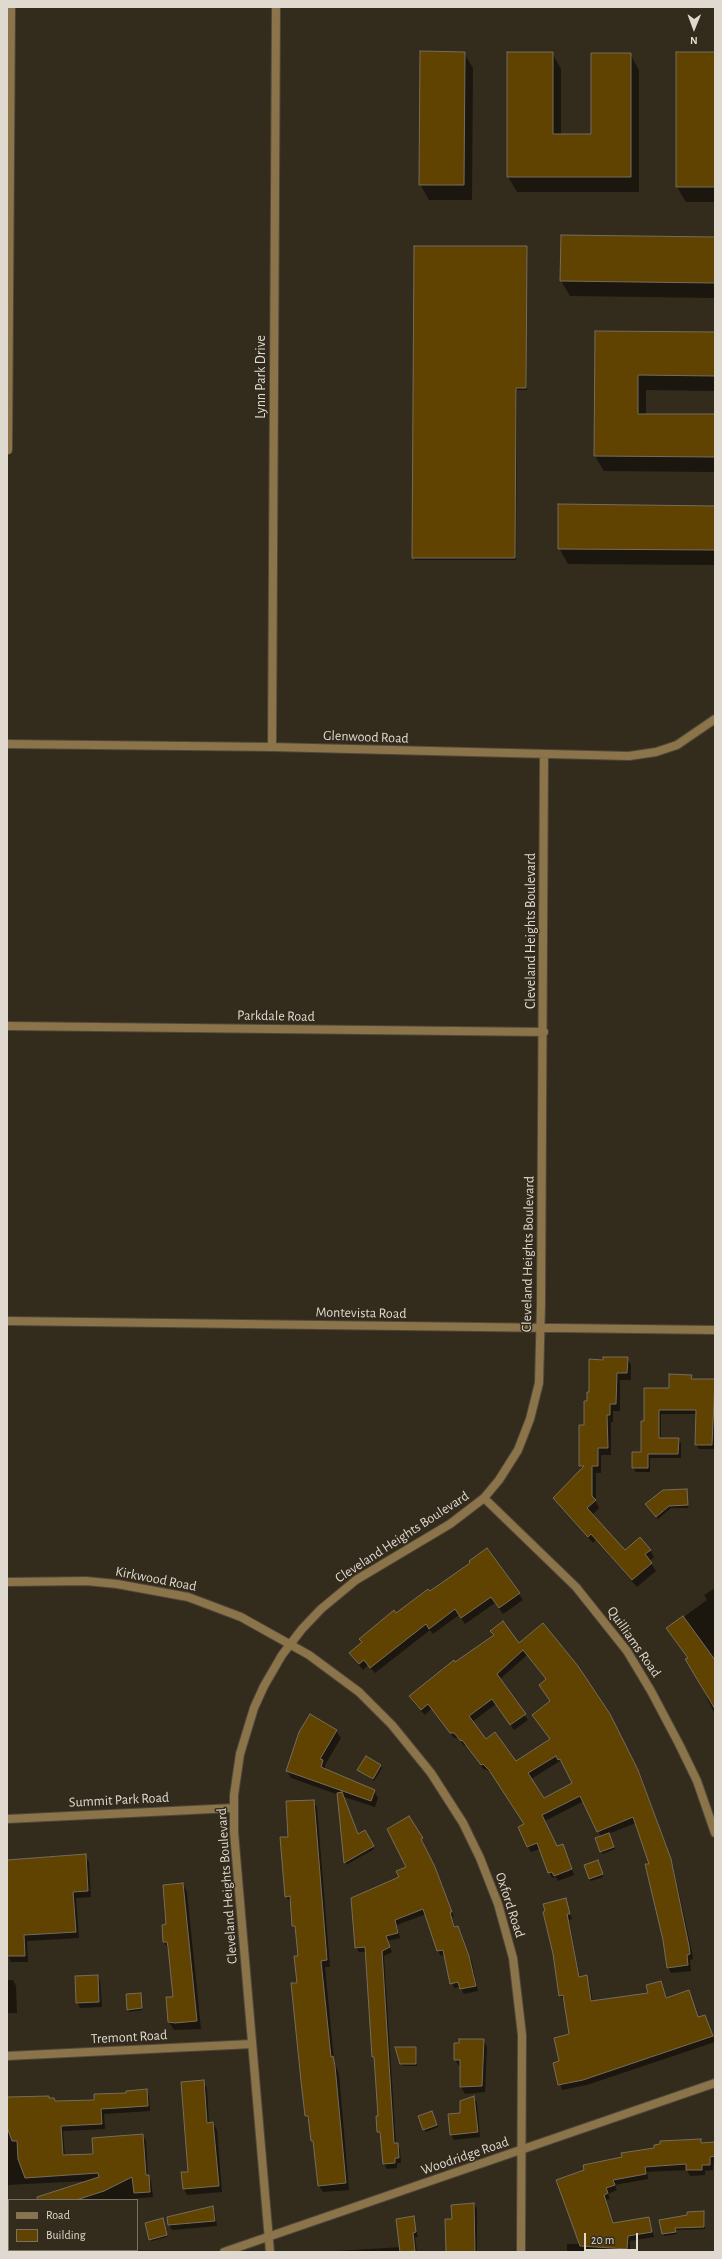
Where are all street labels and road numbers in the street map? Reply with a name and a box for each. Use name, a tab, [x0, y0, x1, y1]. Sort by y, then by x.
street label: Lynn Park Drive	[253, 335, 269, 419]
street label: Glenwood Road	[323, 727, 409, 747]
street label: Cleveland Heights Boulevard	[523, 853, 539, 1009]
street label: Parkdale Road	[237, 1007, 315, 1025]
street label: Cleveland Heights Boulevard	[518, 1176, 538, 1332]
street label: Montevista Road	[315, 1304, 407, 1322]
street label: Cleveland Heights Boulevard	[332, 1487, 472, 1587]
street label: Kirkwood Road	[114, 1563, 198, 1595]
street label: Quilliams Road	[603, 1603, 665, 1681]
street label: Summit Park Road	[68, 1789, 170, 1811]
street label: Cleveland Heights Boulevard	[213, 1807, 241, 1965]
street label: Oxford Road	[492, 1870, 528, 1940]
street label: Tremont Road	[90, 2027, 168, 2047]
street label: Woodridge Road	[419, 2133, 511, 2179]

